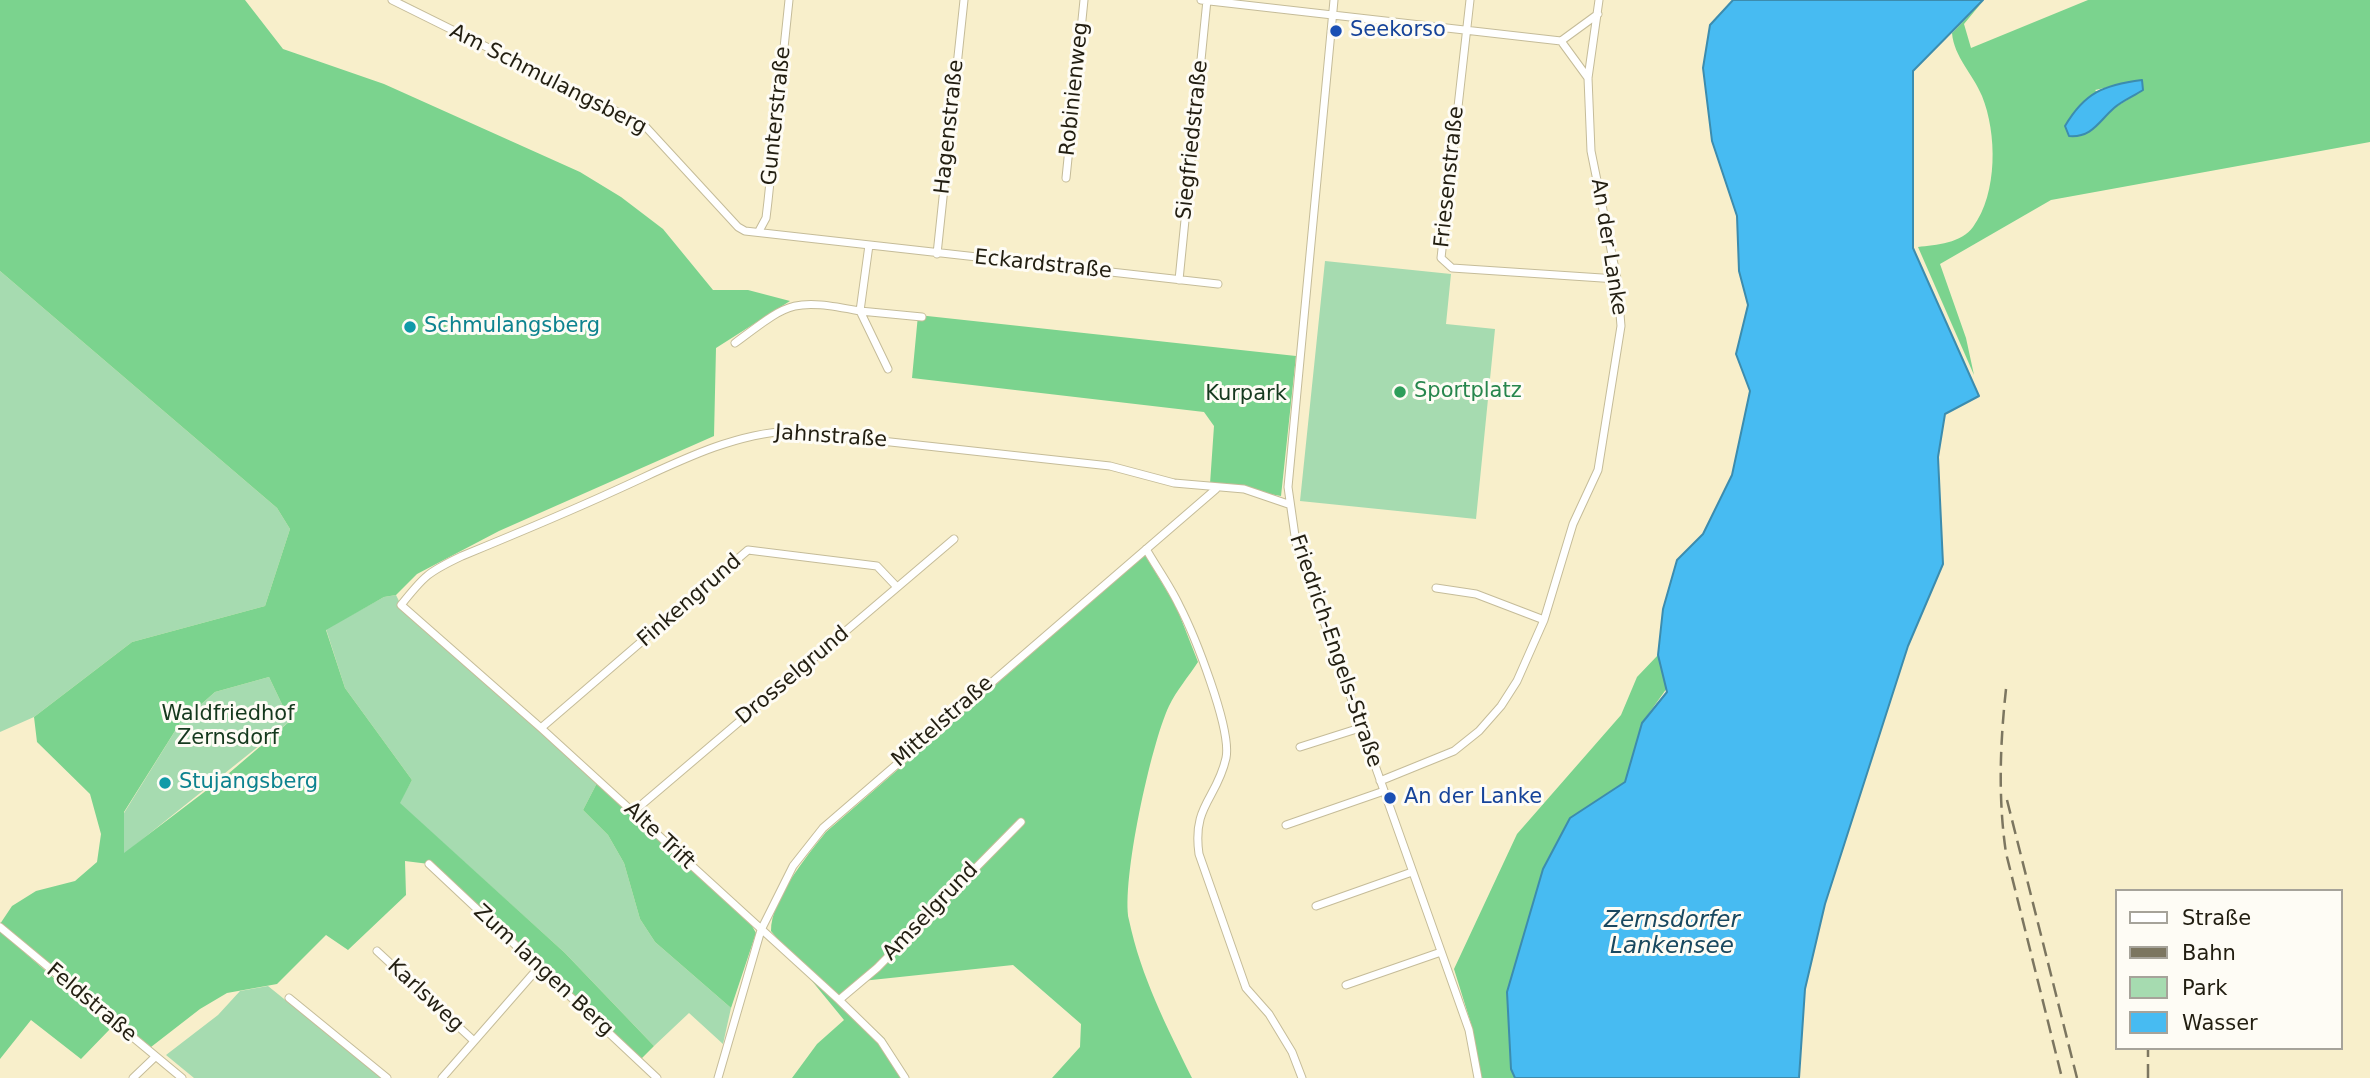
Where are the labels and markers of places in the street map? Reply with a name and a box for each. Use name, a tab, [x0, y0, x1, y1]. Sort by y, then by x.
place label: Seekorso	[1350, 18, 1446, 44]
marker: Seekorso	[1328, 23, 1344, 39]
place label: Schmulangsberg	[424, 314, 600, 340]
marker: Schmulangsberg	[402, 319, 418, 335]
place label: Sportplatz	[1414, 379, 1522, 405]
marker: Sportplatz	[1392, 384, 1408, 400]
place label: Stujangsberg	[179, 770, 318, 796]
marker: Stujangsberg	[157, 775, 173, 791]
place label: An der Lanke	[1404, 785, 1542, 811]
marker: An der Lanke	[1382, 790, 1398, 806]

